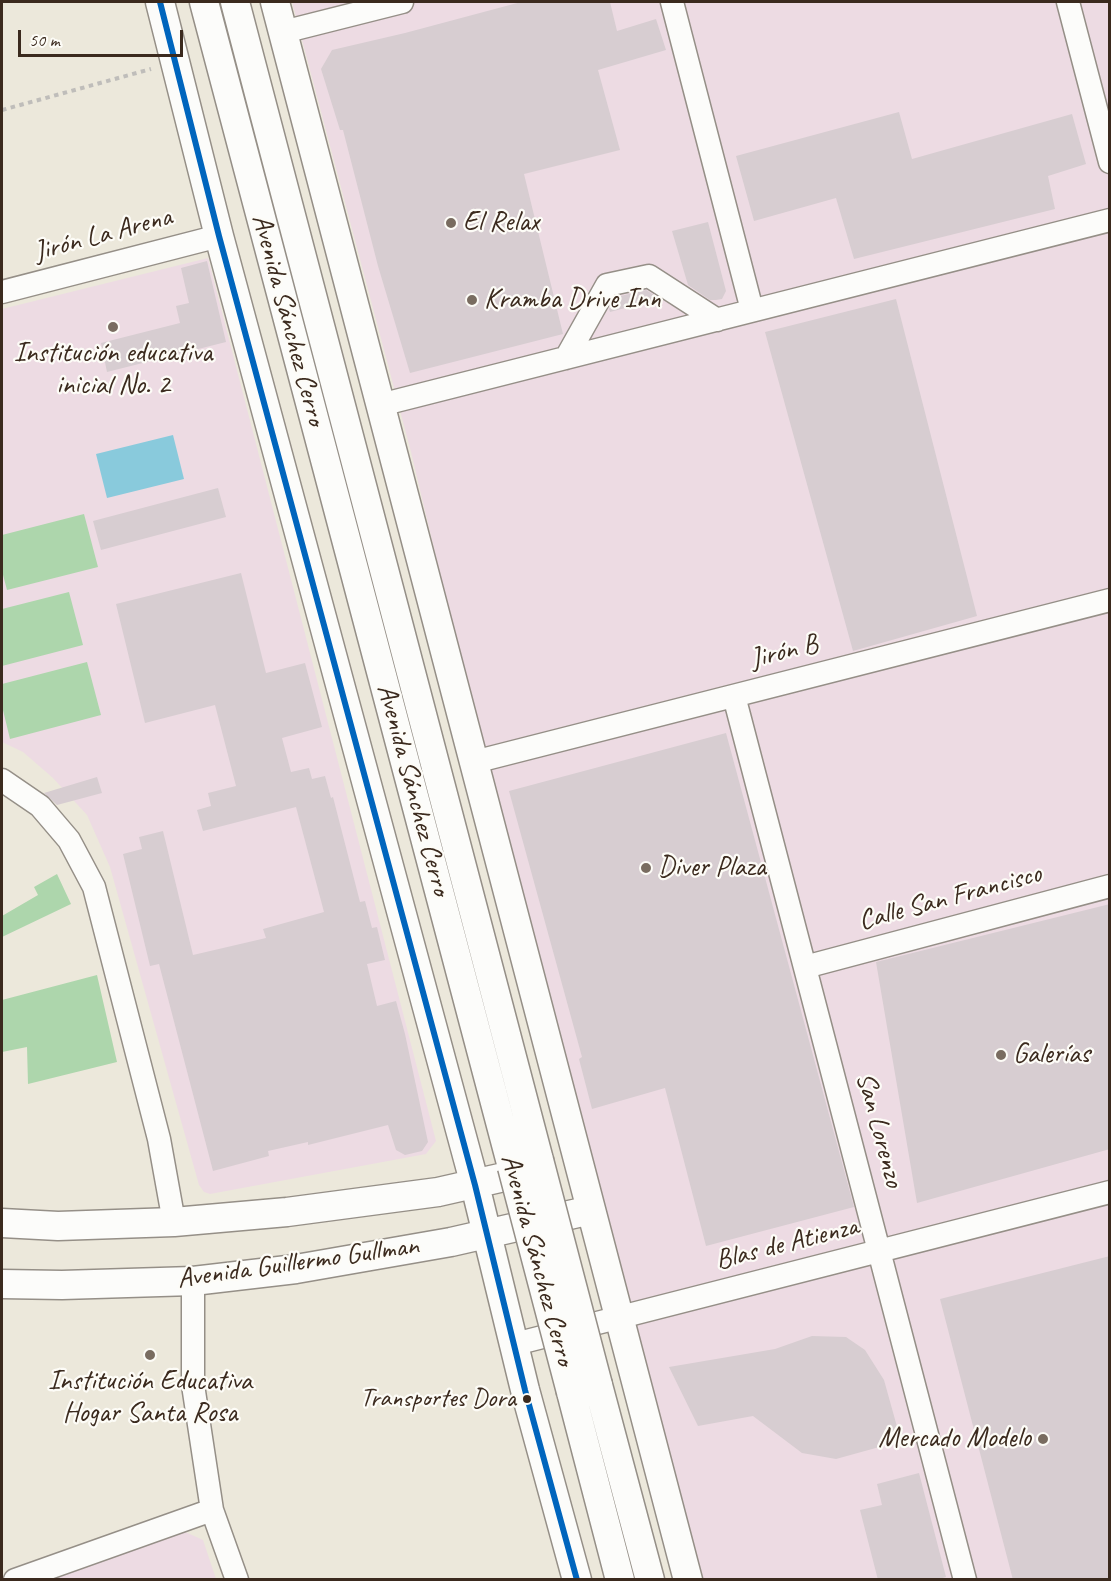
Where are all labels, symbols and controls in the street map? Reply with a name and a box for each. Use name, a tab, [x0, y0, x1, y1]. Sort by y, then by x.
scale bar	[21, 18, 186, 56]
text: 50 m	[29, 29, 60, 51]
street label: Jirón La Arena	[30, 201, 176, 269]
place label: El Relax	[463, 206, 539, 240]
street label: Avenida Sánchez Cerro	[244, 211, 332, 429]
marker: El Relax	[444, 216, 458, 230]
place label: Kramba Drive Inn	[484, 283, 661, 317]
marker: Kramba Drive Inn	[465, 293, 479, 307]
marker: Institución educativa inicial No. 2	[106, 320, 120, 334]
place label: Institución educativa inicial No. 2	[14, 337, 212, 403]
street label: Jirón B	[747, 627, 821, 677]
street label: Avenida Sánchez Cerro	[369, 681, 457, 899]
place label: Diver Plaza	[658, 851, 766, 885]
street label: Calle San Francisco	[855, 857, 1045, 939]
marker: Diver Plaza	[639, 861, 653, 875]
place label: Galerías	[1013, 1038, 1090, 1072]
marker: Galerías	[994, 1048, 1008, 1062]
street label: San Lorenzo	[848, 1069, 910, 1191]
street label: Avenida Sánchez Cerro	[493, 1151, 581, 1369]
street label: Blas de Atienza	[712, 1210, 862, 1278]
street label: Avenida Guillermo Gullman	[175, 1229, 421, 1297]
marker: Institución Educativa Hogar Santa Rosa	[143, 1348, 157, 1362]
place label: Institución Educativa Hogar Santa Rosa	[48, 1365, 252, 1431]
place label: Transportes Dora	[360, 1383, 516, 1415]
marker: Transportes Dora	[521, 1393, 533, 1405]
place label: Mercado Modelo	[878, 1422, 1031, 1456]
marker: Mercado Modelo	[1036, 1432, 1050, 1446]

